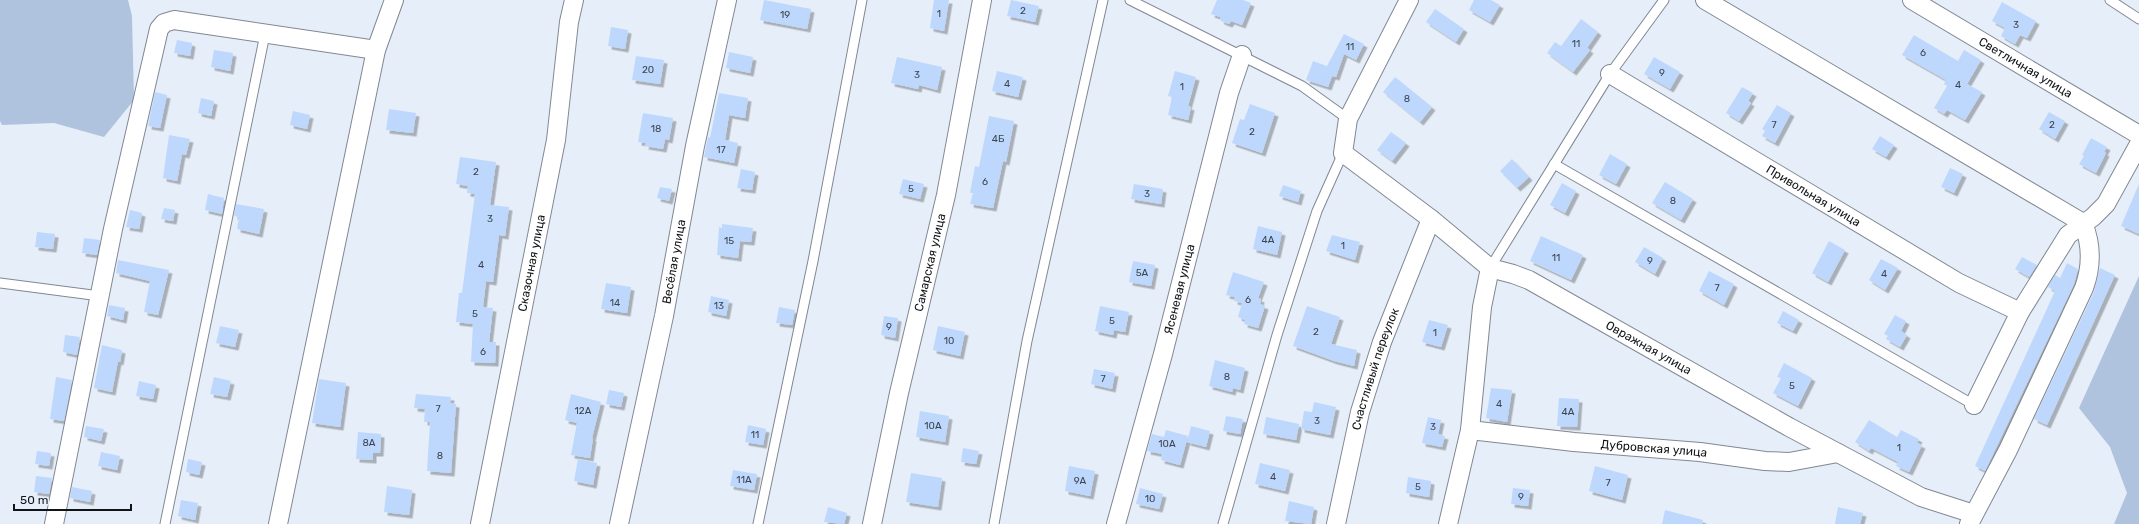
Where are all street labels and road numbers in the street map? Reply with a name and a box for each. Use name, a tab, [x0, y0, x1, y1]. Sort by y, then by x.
street label: Светличная улица	[1976, 34, 2075, 101]
street label: Привольная улица	[1764, 162, 1863, 229]
street label: Самарская улица	[912, 212, 948, 313]
street label: Сказочная улица	[515, 213, 548, 313]
street label: Весёлая улица	[659, 218, 688, 305]
street label: Ясеневая улица	[1161, 243, 1197, 336]
street label: Счастливый переулок	[1349, 305, 1402, 431]
street label: Овражная улица	[1603, 318, 1694, 377]
street label: Дубровская улица	[1600, 437, 1708, 460]

